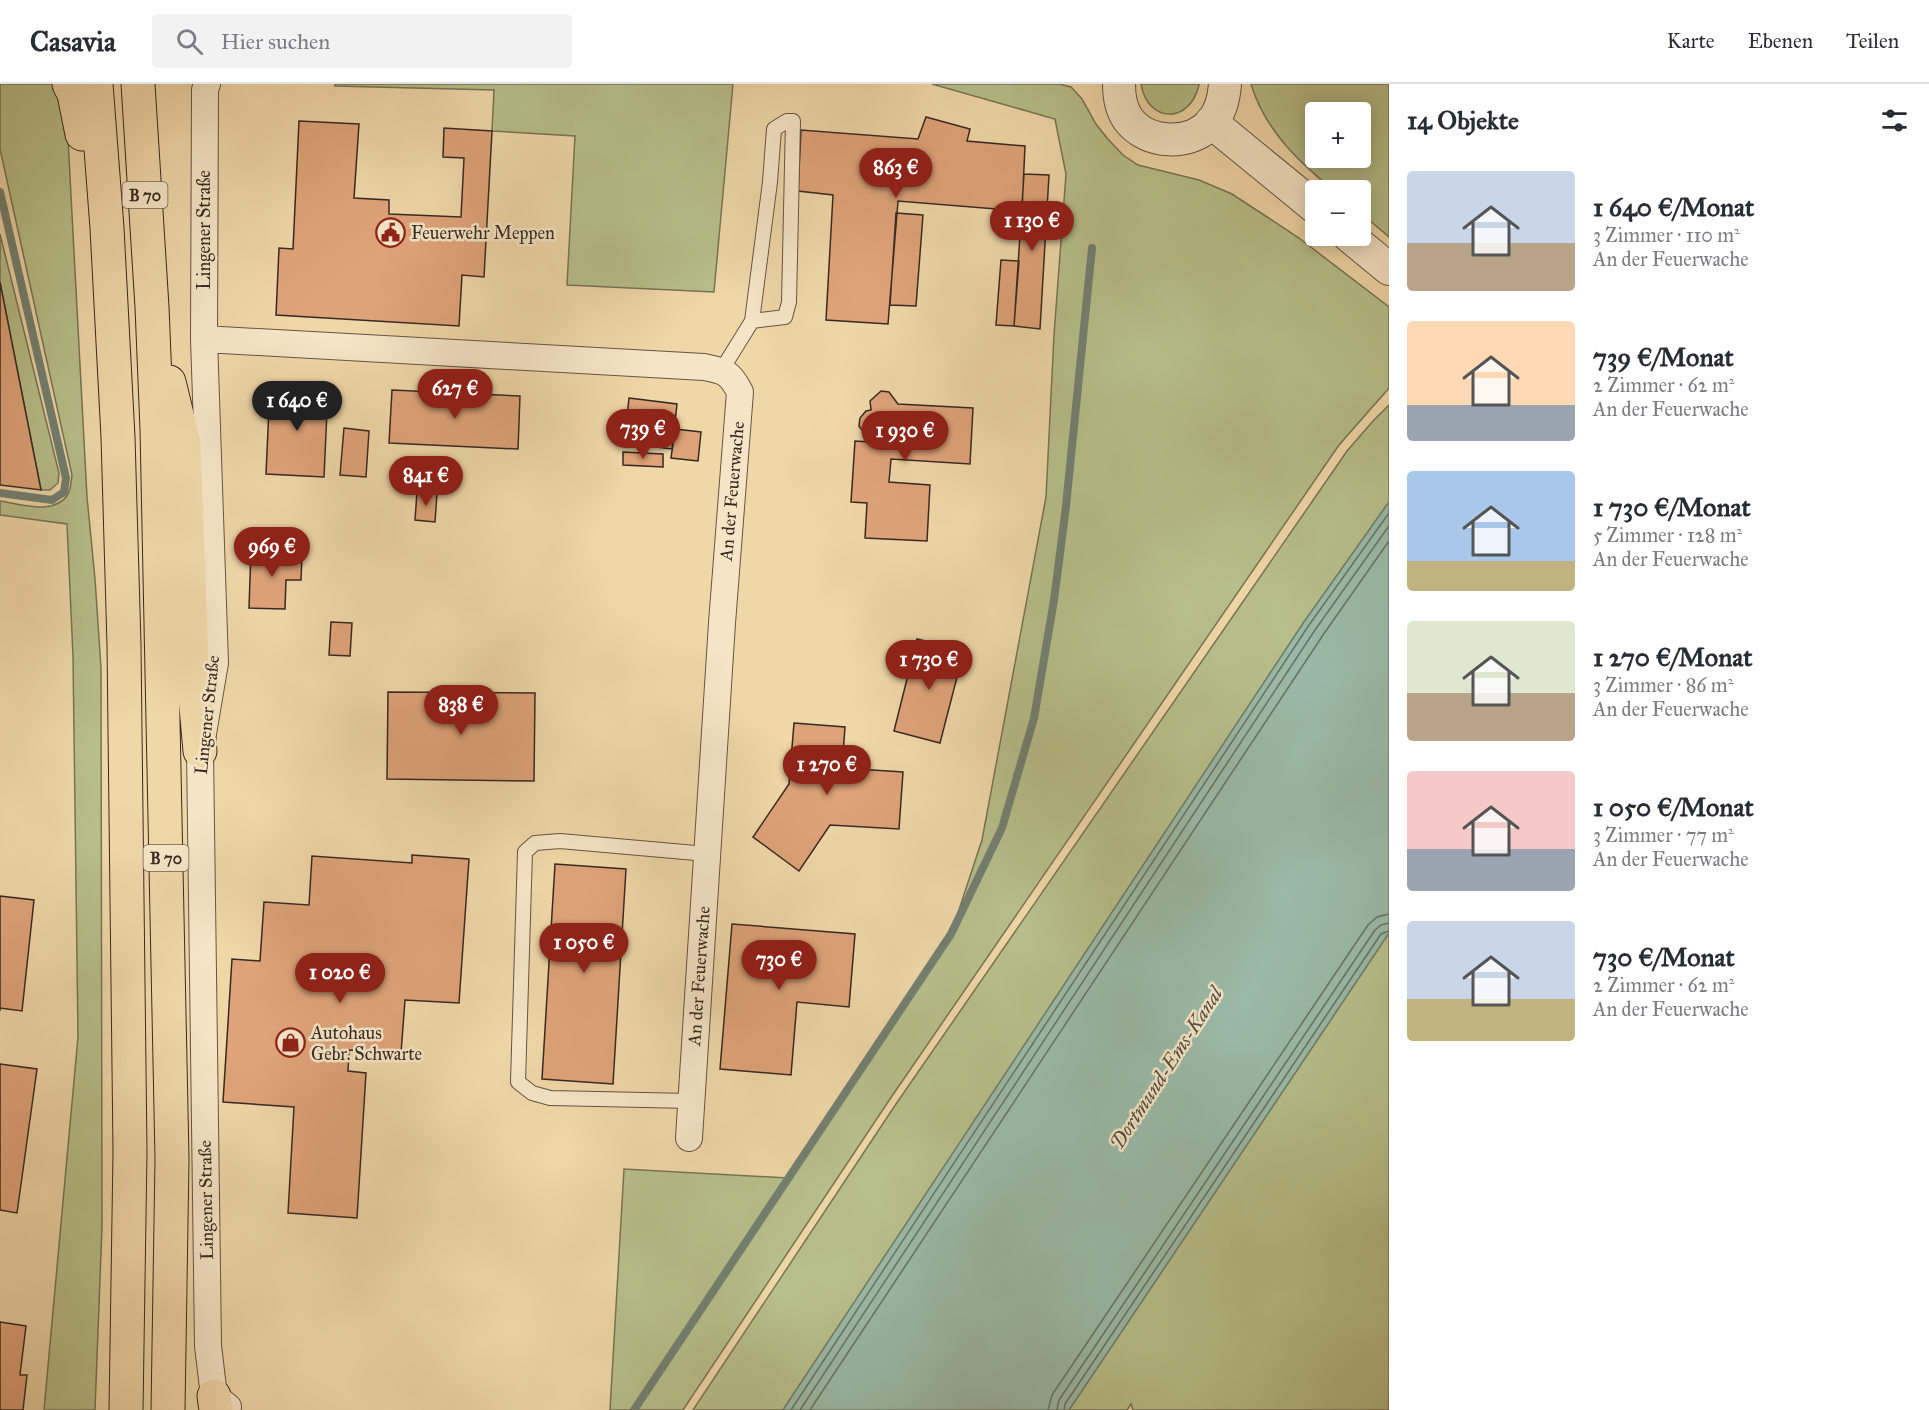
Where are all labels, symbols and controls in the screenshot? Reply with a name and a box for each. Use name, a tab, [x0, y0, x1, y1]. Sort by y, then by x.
search box	[152, 14, 572, 68]
text: Casavia	[30, 24, 116, 59]
icon: search	[173, 25, 206, 58]
text: Hier suchen	[221, 28, 330, 55]
text: Karte	[1667, 28, 1715, 54]
text: Ebenen	[1748, 28, 1813, 54]
text: Teilen	[1846, 28, 1899, 54]
map controls	[1305, 102, 1371, 246]
button: +	[1305, 102, 1371, 168]
text: 14 Objekte	[1407, 104, 1519, 136]
icon: filters	[1878, 104, 1911, 137]
pin: 863 €	[854, 148, 938, 199]
text: 863 €	[873, 155, 919, 179]
street label: Lingener Straße	[193, 170, 216, 290]
button: −	[1305, 180, 1371, 246]
road number: B 70	[122, 182, 168, 208]
text: 1 640 €/Monat	[1593, 191, 1754, 223]
icon: home	[1455, 195, 1527, 267]
pin: 1 130 €	[977, 201, 1087, 252]
text: 1 130 €	[1004, 208, 1060, 232]
public building icon: Feuerwehr Meppen	[374, 217, 406, 249]
place label: Feuerwehr Meppen	[411, 222, 555, 244]
text: 3 Zimmer · 110 m²	[1593, 223, 1740, 247]
text: An der Feuerwache	[1593, 247, 1749, 271]
text: 739 €/Monat	[1593, 341, 1734, 373]
icon: home	[1455, 345, 1527, 417]
pin: 627 €	[413, 369, 497, 420]
text: 2 Zimmer · 62 m²	[1593, 373, 1735, 397]
text: 627 €	[432, 376, 478, 400]
pin: 1 640 €	[242, 381, 352, 432]
text: 1 640 €	[266, 388, 328, 412]
text: An der Feuerwache	[1593, 397, 1749, 421]
pin: 739 €	[601, 409, 685, 460]
pin: 1 930 €	[850, 411, 960, 462]
text: 739 €	[620, 416, 666, 440]
text: 1 930 €	[875, 418, 935, 442]
street label: An der Feuerwache	[715, 420, 749, 563]
pin: 841 €	[384, 456, 468, 507]
text: 841 €	[403, 463, 449, 487]
text: 1 730 €/Monat	[1593, 491, 1751, 523]
icon: home	[1455, 495, 1527, 567]
text: 5 Zimmer · 128 m²	[1593, 523, 1742, 547]
pin: 969 €	[230, 527, 314, 578]
text: 969 €	[248, 534, 296, 558]
text: An der Feuerwache	[1593, 547, 1749, 571]
pin: 1 730 €	[874, 640, 984, 691]
text: 1 270 €/Monat	[1593, 641, 1752, 673]
icon: home	[1455, 645, 1527, 717]
text: 1 730 €	[900, 647, 958, 671]
street label: Lingener Straße	[190, 654, 225, 776]
text: 3 Zimmer · 86 m²	[1593, 673, 1733, 697]
pin: 838 €	[419, 685, 503, 736]
text: 838 €	[438, 692, 484, 716]
text: An der Feuerwache	[1593, 697, 1749, 721]
pin: 1 270 €	[772, 745, 882, 796]
text: 1 270 €	[797, 752, 857, 776]
text: 1 050 €/Monat	[1593, 791, 1754, 823]
icon: home	[1455, 795, 1527, 867]
text: 3 Zimmer · 77 m²	[1593, 823, 1734, 847]
road number: B 70	[144, 845, 188, 871]
text: An der Feuerwache	[1593, 847, 1749, 871]
street label: An der Feuerwache	[683, 905, 715, 1048]
pin: 1 050 €	[529, 923, 639, 974]
text: 1 050 €	[553, 930, 615, 954]
pin: 730 €	[737, 940, 821, 991]
text: 730 €/Monat	[1593, 941, 1735, 973]
icon: home	[1455, 945, 1527, 1017]
text: 730 €	[756, 947, 802, 971]
pin: 1 020 €	[285, 953, 395, 1004]
text: 1 020 €	[309, 960, 371, 984]
text: 2 Zimmer · 62 m²	[1593, 973, 1735, 997]
water label: Dortmund-Ems-Kanal	[1105, 981, 1228, 1154]
text: An der Feuerwache	[1593, 997, 1749, 1021]
place label: Autohaus Gebr. Schwarte	[310, 1022, 422, 1065]
shop icon: Autohaus Gebr. Schwarte	[274, 1027, 306, 1059]
street label: Lingener Straße	[194, 1140, 219, 1260]

